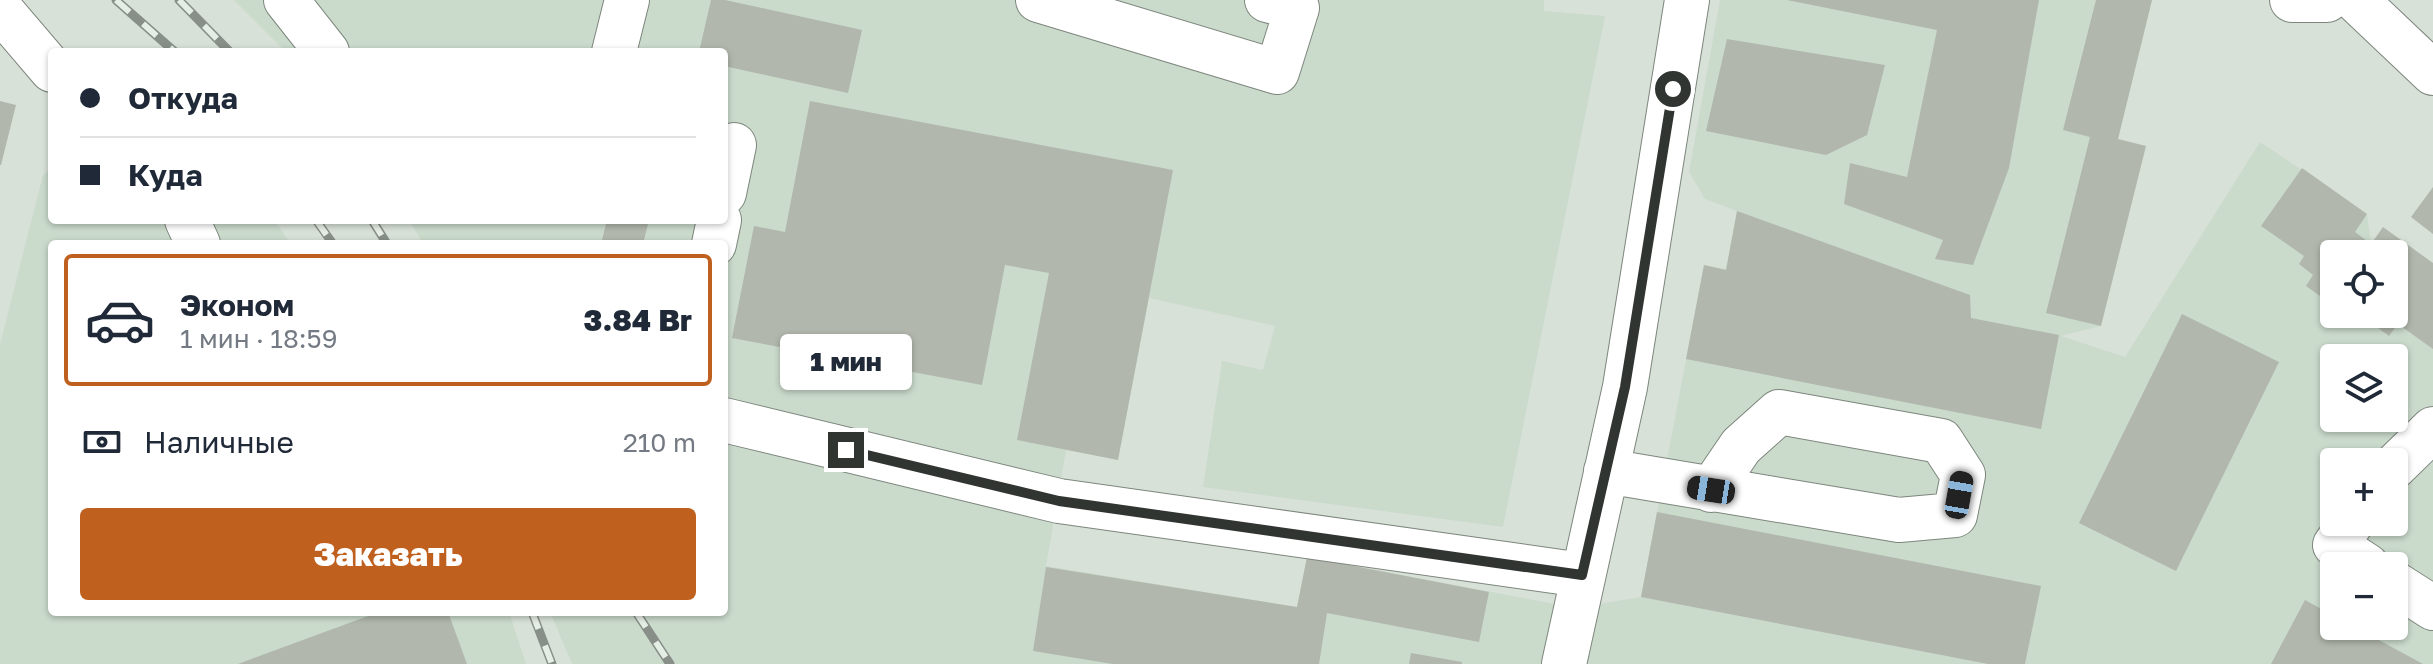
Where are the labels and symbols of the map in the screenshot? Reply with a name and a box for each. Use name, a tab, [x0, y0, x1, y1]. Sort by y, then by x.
route start	[1655, 71, 1691, 107]
callout: 1 мин	[780, 334, 912, 390]
route end	[828, 432, 864, 468]
car	[1943, 469, 1975, 521]
car	[1685, 474, 1737, 506]

